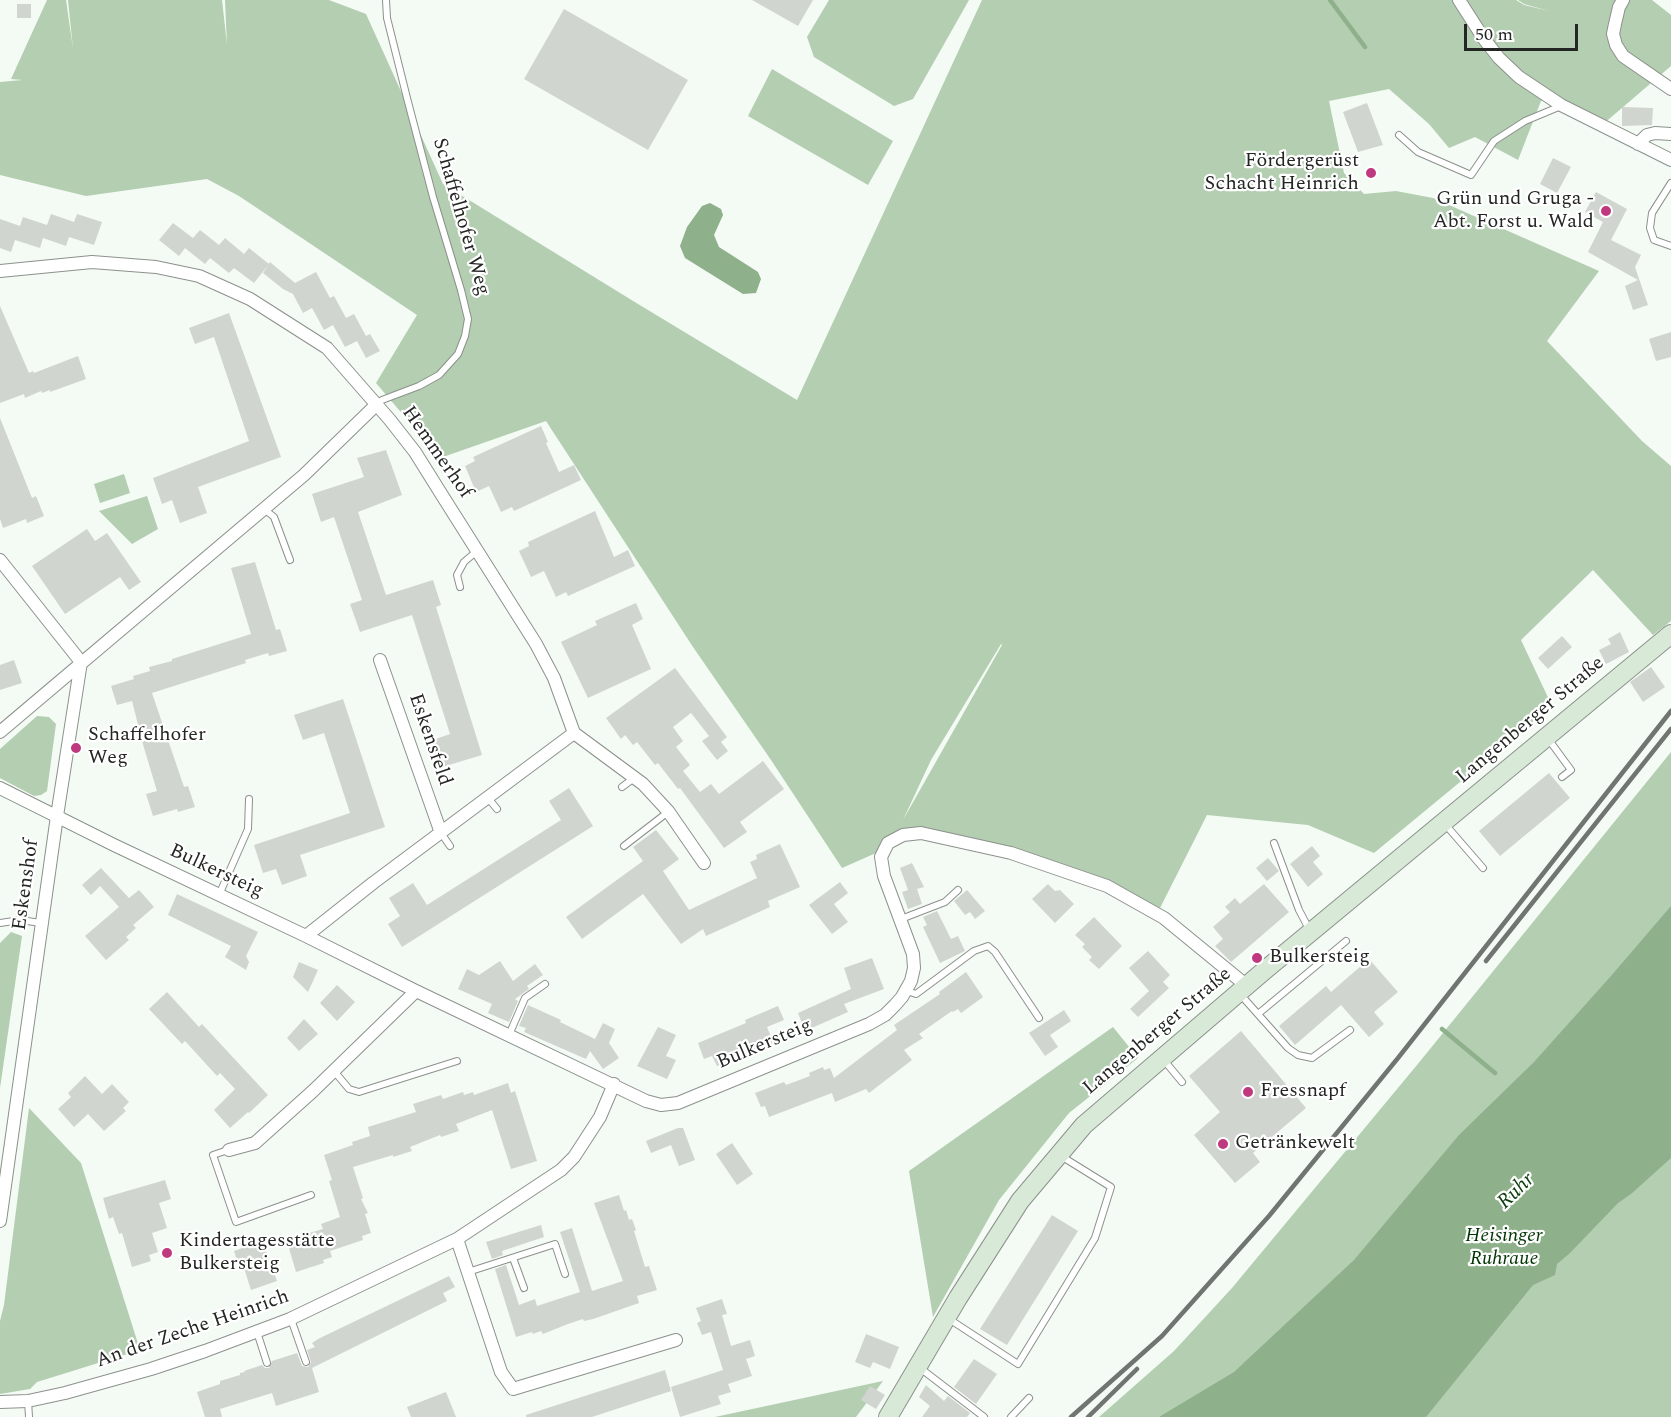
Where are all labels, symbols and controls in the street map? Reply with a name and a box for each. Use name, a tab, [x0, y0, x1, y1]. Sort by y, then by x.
scale bar	[1467, 12, 1581, 50]
text: 50 m	[1475, 21, 1513, 48]
street label: Schaffelhofer Weg	[426, 136, 494, 298]
place label: Fördergerüst Schacht Heinrich	[1205, 150, 1359, 197]
marker: Fördergerüst Schacht Heinrich	[1364, 166, 1378, 180]
place label: Grün und Gruga - Abt. Forst u. Wald	[1433, 188, 1594, 235]
marker: Grün und Gruga - Abt. Forst u. Wald	[1599, 204, 1613, 218]
street label: Hemmerhof	[395, 402, 477, 504]
street label: Langenberger Straße	[1452, 652, 1610, 790]
street label: Eskensfeld	[402, 691, 456, 789]
place label: Schaffelhofer Weg	[88, 724, 206, 771]
marker: Schaffelhofer Weg	[69, 741, 83, 755]
street label: Eskenshof	[9, 838, 45, 932]
street label: Bulkersteig	[165, 840, 267, 904]
place label: Bulkersteig	[1269, 946, 1370, 970]
marker: Bulkersteig	[1250, 951, 1264, 965]
street label: Langenberger Straße	[1079, 963, 1237, 1101]
street label: Bulkersteig	[714, 1014, 816, 1076]
place label: Fressnapf	[1260, 1080, 1346, 1104]
marker: Fressnapf	[1241, 1085, 1255, 1099]
place label: Getränkewelt	[1235, 1132, 1355, 1156]
marker: Getränkewelt	[1216, 1137, 1230, 1151]
water label: Ruhr	[1493, 1168, 1541, 1216]
park label: Heisinger Ruhraue	[1465, 1225, 1543, 1272]
place label: Kindertagesstätte Bulkersteig	[179, 1230, 335, 1277]
marker: Kindertagesstätte Bulkersteig	[160, 1246, 174, 1260]
street label: An der Zeche Heinrich	[93, 1286, 293, 1374]

